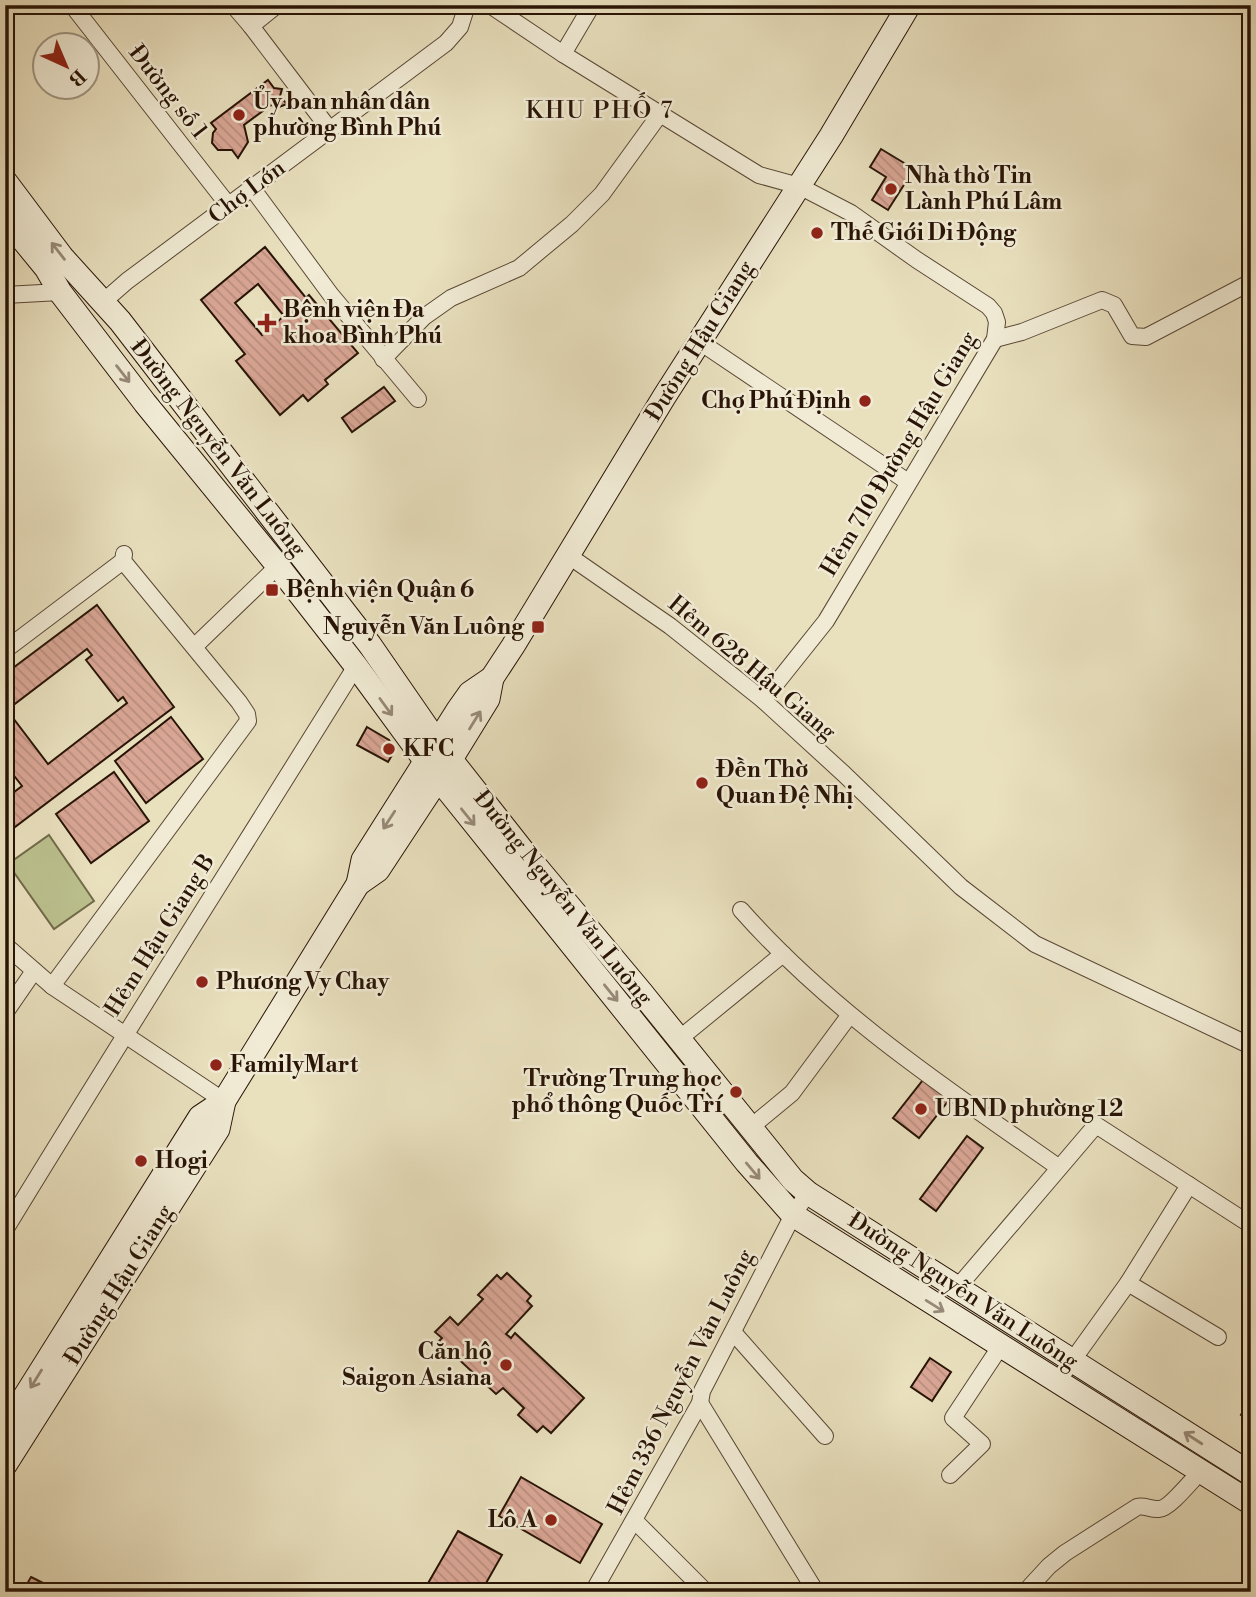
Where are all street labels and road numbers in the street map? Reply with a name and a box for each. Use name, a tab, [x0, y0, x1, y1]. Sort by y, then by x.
street label: Đường số 1	[123, 39, 214, 145]
street label: Chợ Lớn	[203, 154, 291, 230]
street label: Đường Hậu Giang	[639, 256, 761, 426]
street label: Hẻm 710 Đường Hậu Giang	[815, 327, 983, 581]
street label: Đường Nguyễn Văn Luông	[124, 333, 312, 563]
street label: Hẻm 628 Hậu Giang	[662, 590, 842, 746]
street label: Đường Nguyễn Văn Luông	[468, 785, 658, 1011]
street label: Hẻm Hậu Giang B	[99, 849, 221, 1021]
street label: Đường Hậu Giang	[58, 1200, 180, 1370]
street label: Đường Nguyễn Văn Luông	[843, 1206, 1083, 1376]
street label: Hẻm 336 Nguyễn Văn Luông	[602, 1245, 760, 1519]

